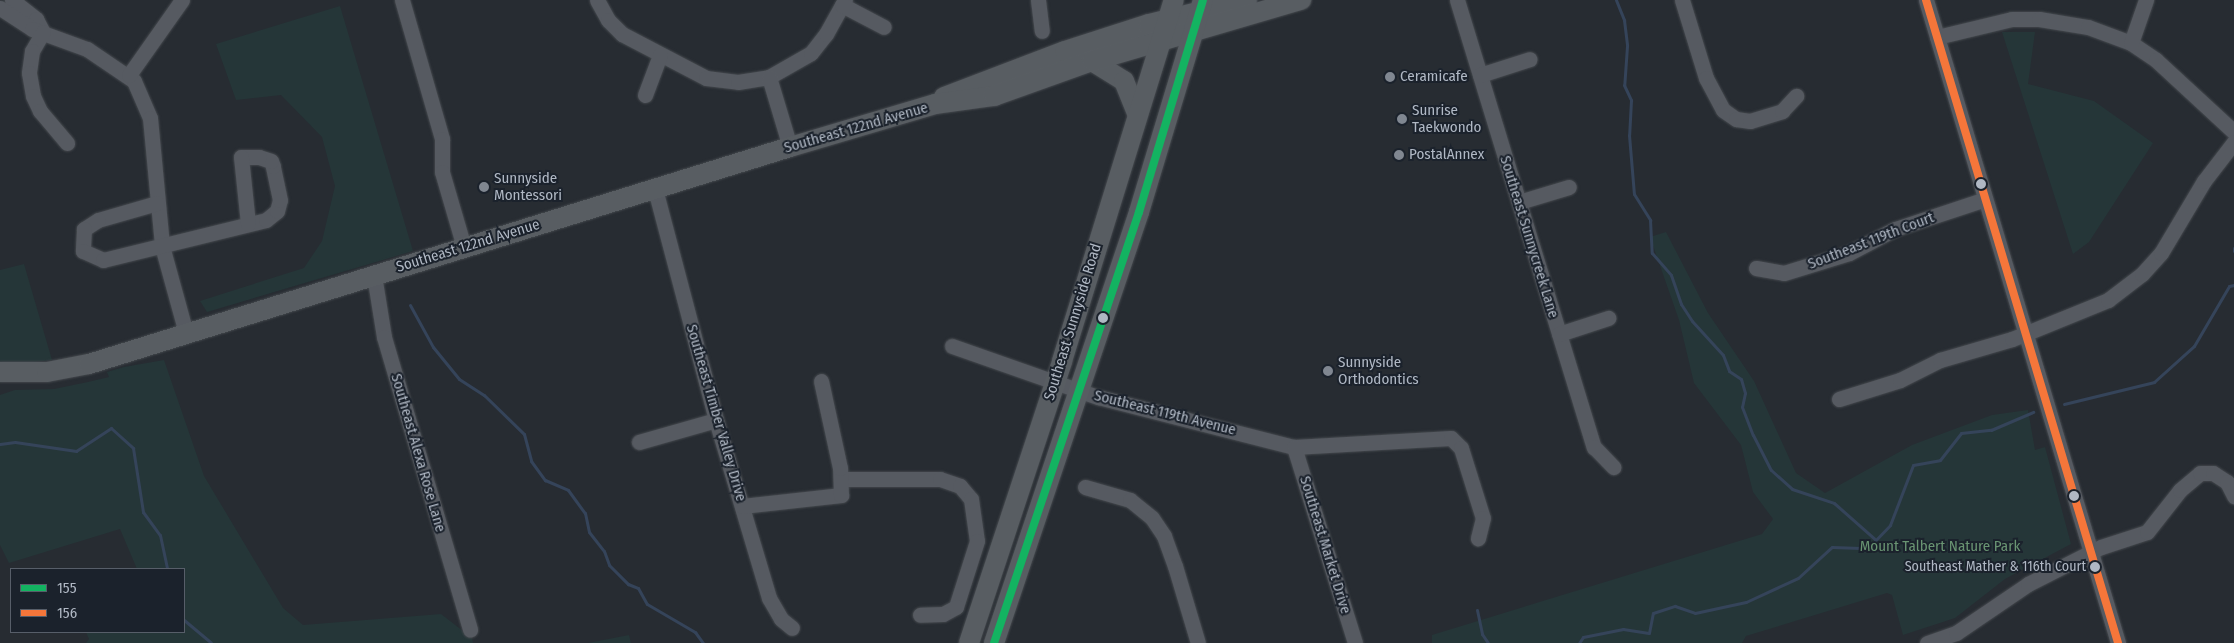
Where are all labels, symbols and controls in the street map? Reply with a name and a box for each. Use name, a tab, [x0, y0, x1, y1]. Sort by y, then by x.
place label: Ceramicafe	[1400, 68, 1468, 86]
marker: Ceramicafe	[1384, 71, 1396, 83]
street label: Southeast 122nd Avenue	[782, 99, 930, 157]
place label: Sunrise Taekwondo	[1412, 101, 1481, 136]
marker: Sunrise Taekwondo	[1396, 113, 1408, 125]
place label: PostalAnnex	[1409, 146, 1484, 164]
marker: PostalAnnex	[1393, 149, 1405, 161]
street label: Southeast Sunnycreek Lane	[1496, 154, 1562, 320]
place label: Sunnyside Montessori	[494, 169, 562, 204]
unlabelled marker	[1976, 179, 1986, 189]
marker: Sunnyside Montessori	[478, 181, 490, 193]
street label: Southeast 119th Court	[1805, 209, 1937, 273]
street label: Southeast 122nd Avenue	[394, 216, 542, 276]
street label: Southeast Sunnyside Road	[1041, 241, 1105, 403]
unlabelled marker	[1098, 313, 1108, 323]
street label: Southeast Timber Valley Drive	[682, 322, 750, 504]
place label: Sunnyside Orthodontics	[1338, 353, 1419, 388]
marker: Sunnyside Orthodontics	[1322, 365, 1334, 377]
street label: Southeast Alexa Rose Lane	[387, 372, 449, 534]
street label: Southeast 119th Avenue	[1092, 387, 1238, 439]
street label: Southeast Market Drive	[1295, 474, 1355, 616]
unlabelled marker	[2069, 491, 2079, 501]
park label: Mount Talbert Nature Park	[1860, 538, 2020, 556]
place label: Southeast Mather & 116th Court	[1905, 559, 2086, 575]
marker: Southeast Mather & 116th Court	[2090, 562, 2100, 572]
legend	[10, 568, 185, 633]
text: 155	[57, 579, 77, 597]
text: 156	[57, 604, 77, 622]

